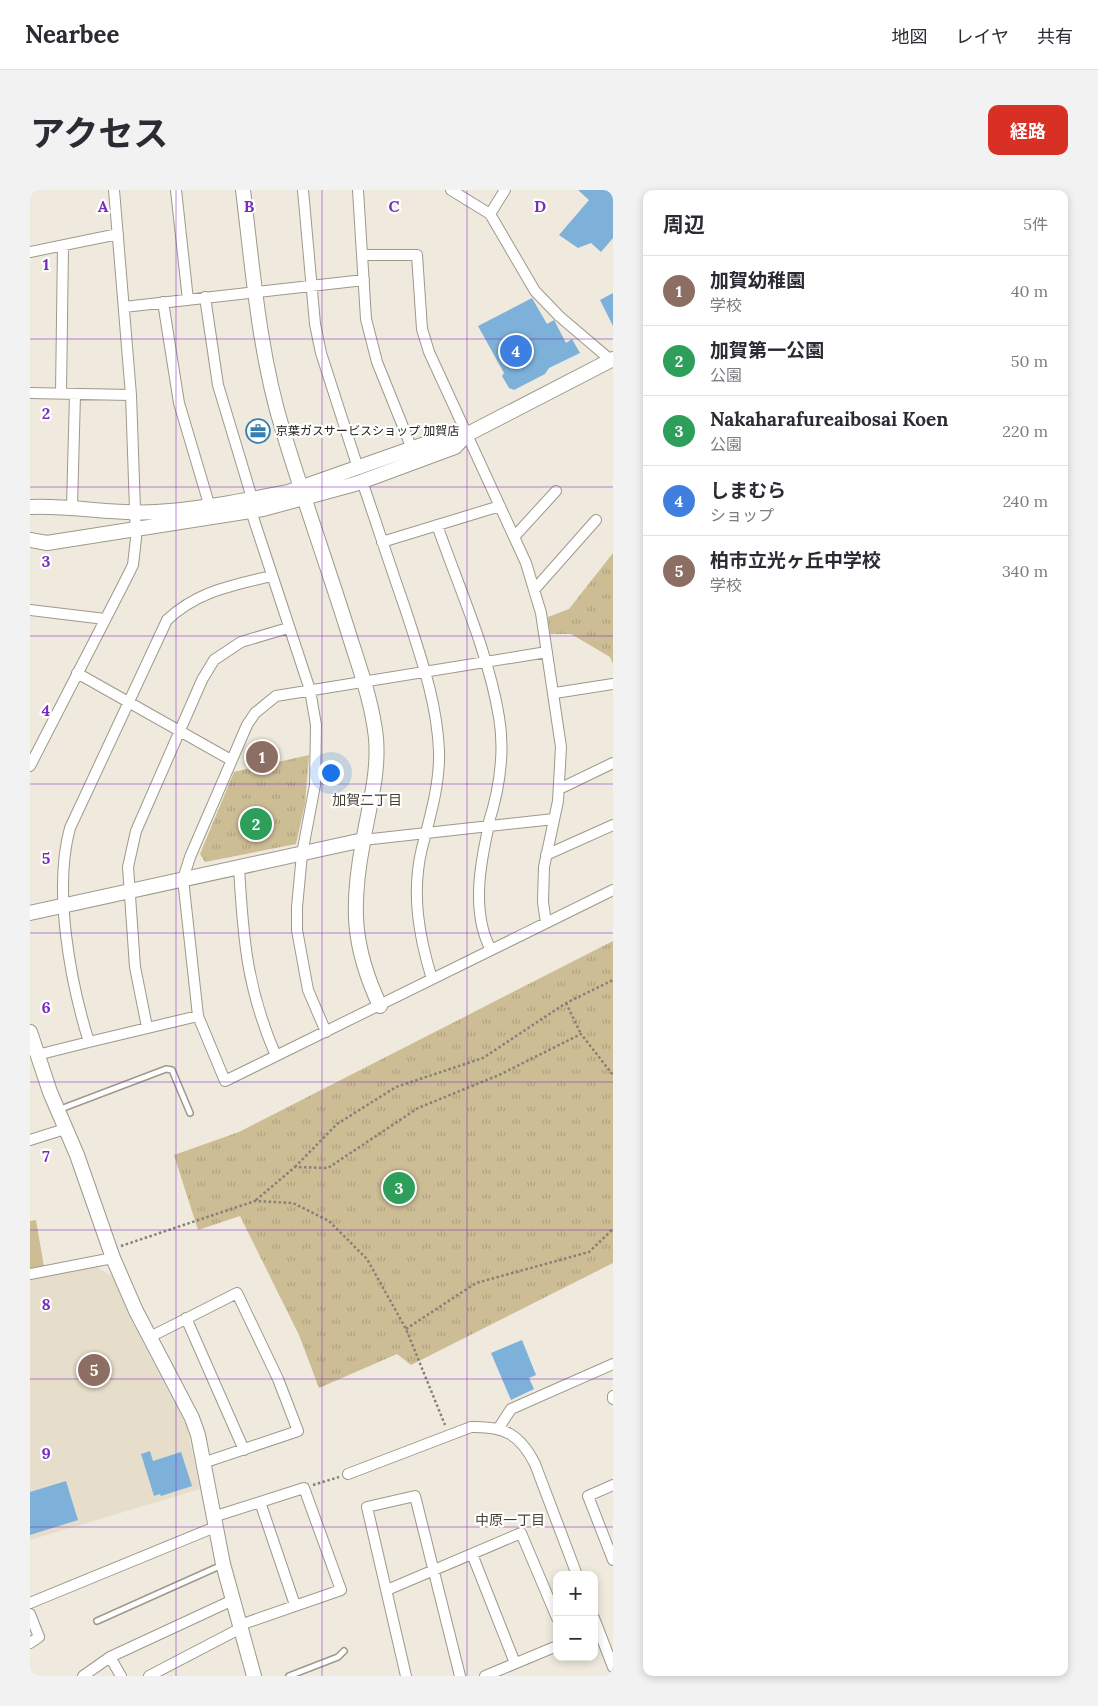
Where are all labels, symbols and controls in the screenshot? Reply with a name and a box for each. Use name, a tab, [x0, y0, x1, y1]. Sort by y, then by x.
text: Nearbee	[25, 19, 119, 50]
text: 地図	[892, 25, 928, 48]
text: レイヤ	[956, 25, 1009, 48]
text: 共有	[1037, 25, 1073, 48]
button: 経路	[988, 105, 1068, 155]
text: アクセス	[30, 111, 168, 156]
text: A	[98, 196, 109, 216]
text: B	[244, 196, 255, 216]
text: C	[388, 196, 400, 216]
text: D	[534, 196, 546, 216]
text: 周辺	[663, 211, 705, 238]
text: 5件	[1023, 214, 1048, 234]
text: 1	[43, 254, 49, 274]
text: 加賀幼稚園	[710, 268, 805, 292]
text: 1	[676, 281, 682, 301]
text: 40 m	[1011, 281, 1048, 301]
text: 学校	[710, 295, 742, 315]
pin: 4	[500, 332, 532, 370]
text: 加賀第一公園	[710, 338, 824, 362]
text: 2	[675, 351, 683, 371]
text: 50 m	[1011, 351, 1048, 371]
text: 公園	[710, 365, 742, 385]
text: 2	[42, 403, 50, 423]
text: Nakaharafureaibosai Koen	[710, 407, 948, 431]
office icon: 京葉ガスサービスショップ 加賀店	[245, 418, 271, 444]
text: 3	[675, 421, 683, 441]
text: 220 m	[1002, 421, 1048, 441]
place label: 京葉ガスサービスショップ 加賀店	[276, 423, 459, 438]
text: 公園	[710, 434, 742, 454]
text: しまむら	[710, 478, 786, 502]
text: 4	[675, 491, 683, 511]
text: 240 m	[1003, 491, 1048, 511]
text: ショップ	[710, 505, 774, 525]
text: 柏市立光ヶ丘中学校	[710, 548, 881, 572]
text: 3	[42, 551, 51, 571]
text: 5	[675, 561, 683, 581]
text: 340 m	[1002, 561, 1048, 581]
text: 学校	[710, 575, 742, 595]
text: 4	[42, 700, 51, 720]
pin: 1	[246, 738, 278, 776]
your location	[318, 760, 344, 786]
district label: 加賀二丁目	[332, 791, 402, 809]
pin: 2	[240, 805, 272, 843]
text: 5	[42, 848, 51, 868]
text: 6	[41, 997, 51, 1017]
text: 7	[42, 1146, 50, 1166]
pin: 3	[383, 1169, 415, 1207]
text: 8	[41, 1294, 51, 1314]
pin: 5	[78, 1351, 110, 1389]
text: 9	[41, 1443, 51, 1463]
district label: 中原一丁目	[475, 1511, 545, 1529]
map controls	[553, 1571, 598, 1661]
button: +	[553, 1571, 598, 1616]
button: −	[553, 1616, 598, 1661]

